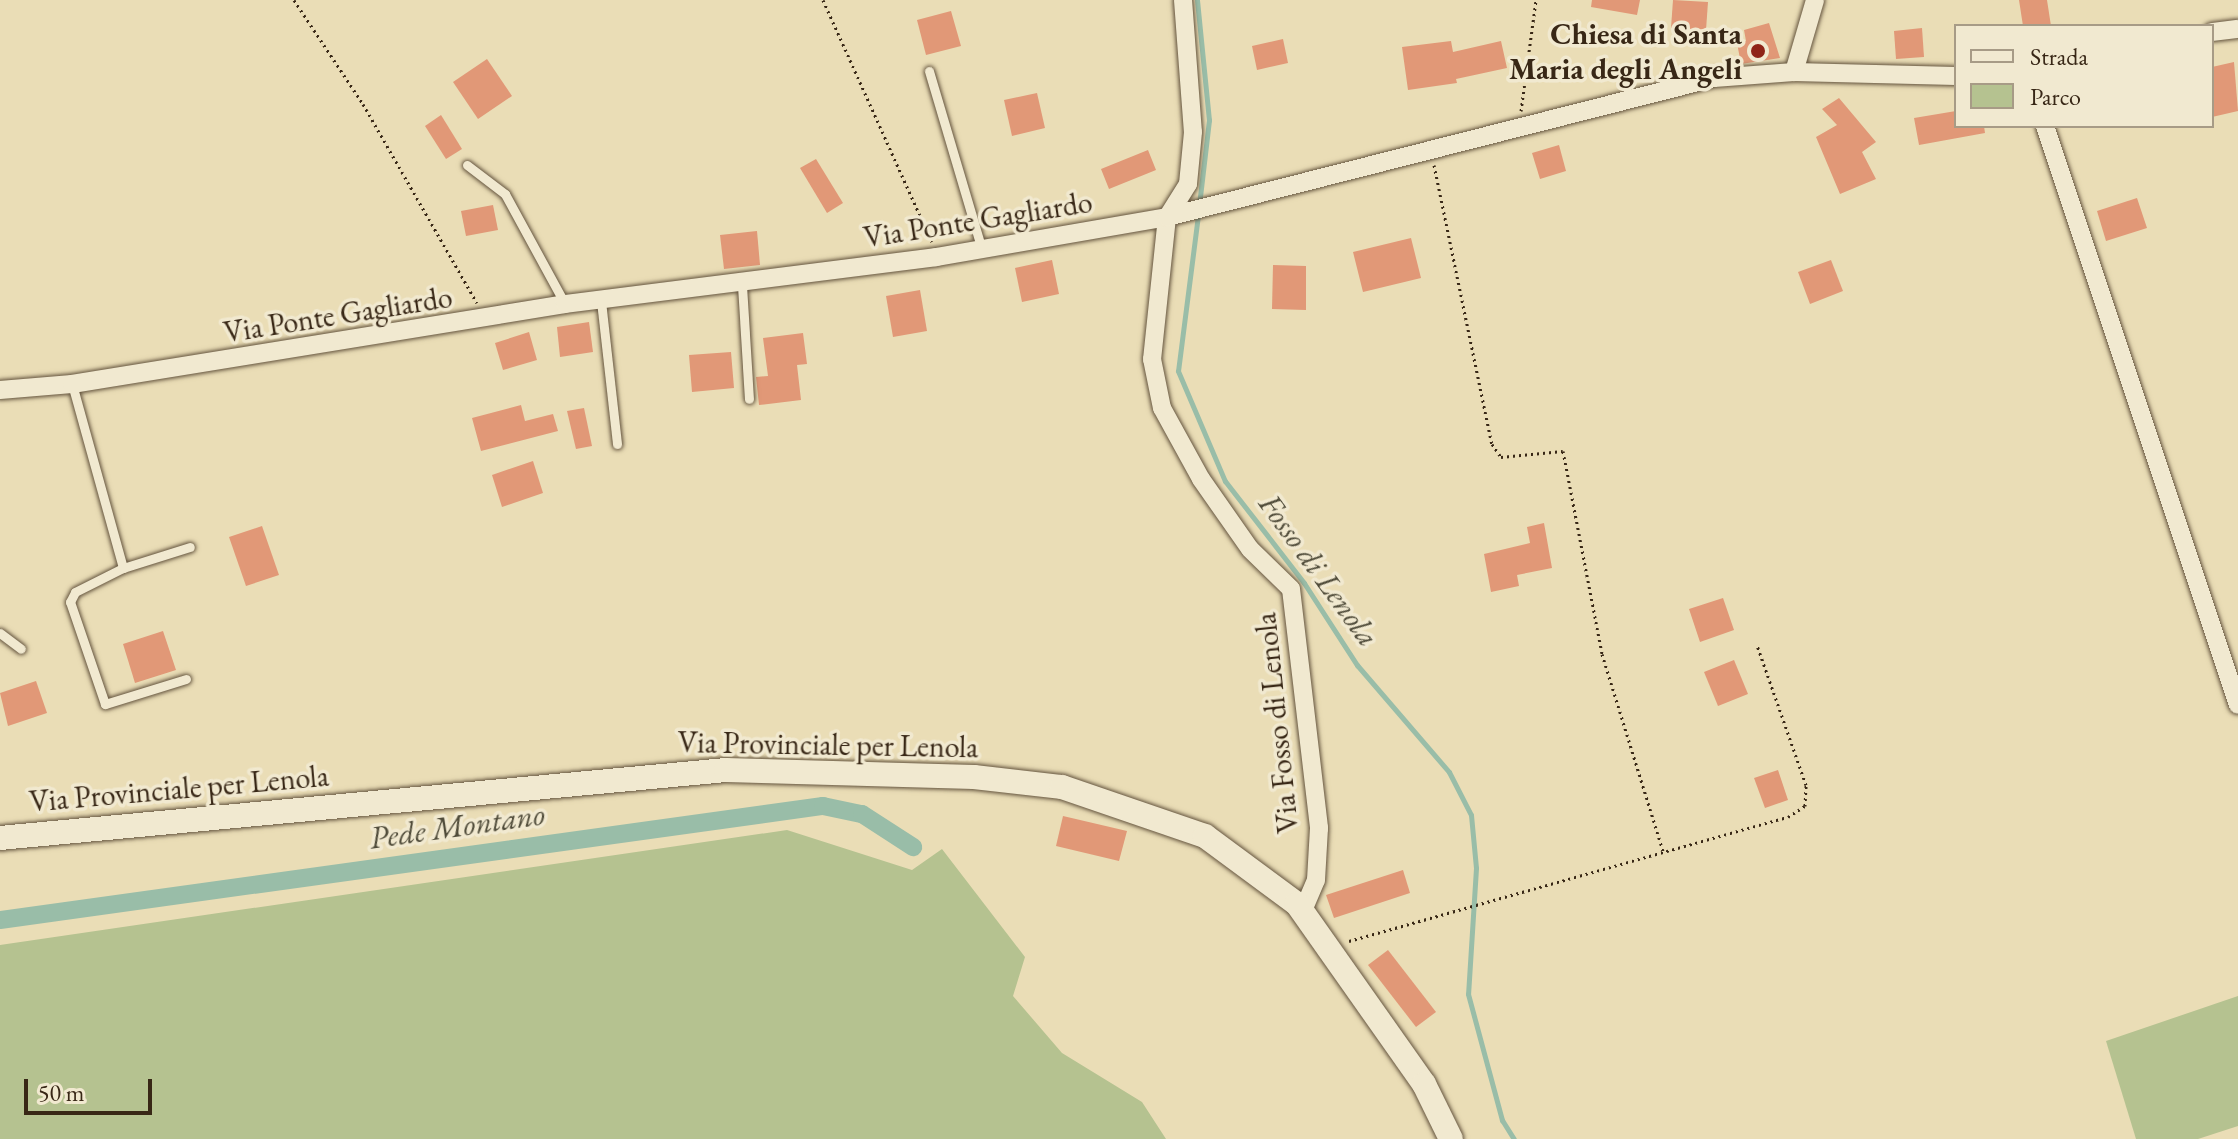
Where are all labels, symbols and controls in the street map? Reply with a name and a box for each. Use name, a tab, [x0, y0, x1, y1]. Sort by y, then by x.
place label: Chiesa di Santa Maria degli Angeli	[1509, 16, 1742, 86]
legend	[1954, 24, 2214, 128]
text: Strada	[2030, 41, 2088, 72]
marker: Chiesa di Santa Maria degli Angeli	[1749, 42, 1767, 60]
text: Parco	[2030, 81, 2081, 112]
street label: Via Ponte Gagliardo	[861, 184, 1095, 256]
street label: Via Ponte Gagliardo	[221, 279, 455, 351]
water label: Fosso di Lenola	[1251, 486, 1387, 654]
street label: Via Fosso di Lenola	[1248, 611, 1306, 835]
street label: Via Provinciale per Lenola	[677, 724, 979, 766]
street label: Via Provinciale per Lenola	[28, 758, 330, 820]
water label: Pede Montano	[367, 795, 547, 857]
scale bar	[28, 1063, 156, 1113]
text: 50 m	[38, 1077, 85, 1108]

